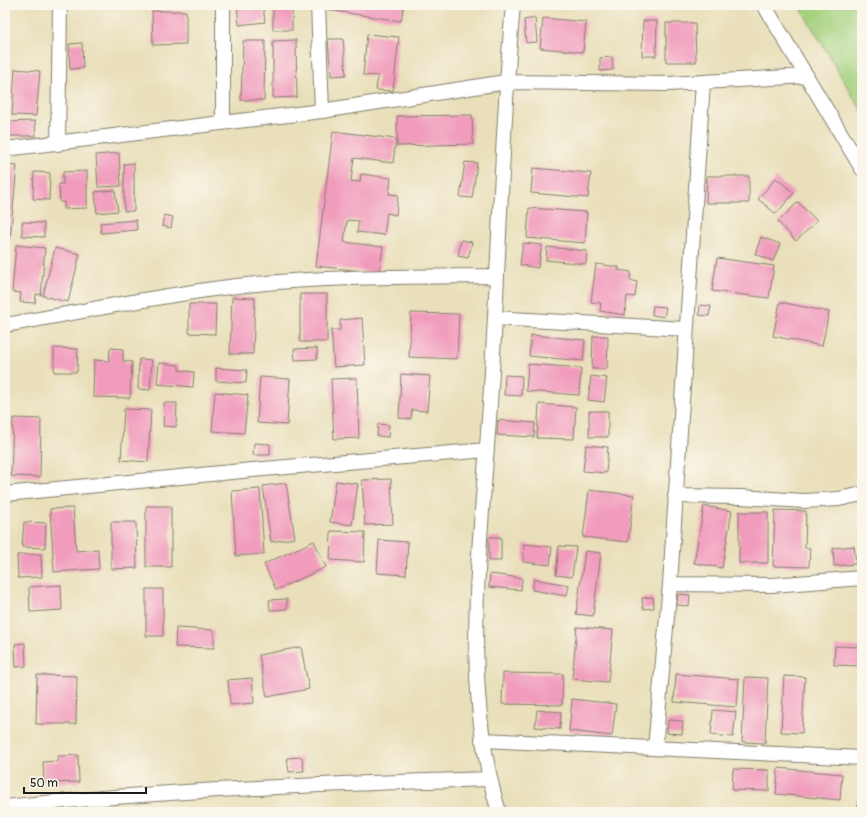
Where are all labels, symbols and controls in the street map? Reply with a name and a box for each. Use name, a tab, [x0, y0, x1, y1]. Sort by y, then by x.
scale bar	[24, 769, 146, 795]
text: 50 m	[30, 776, 58, 791]

